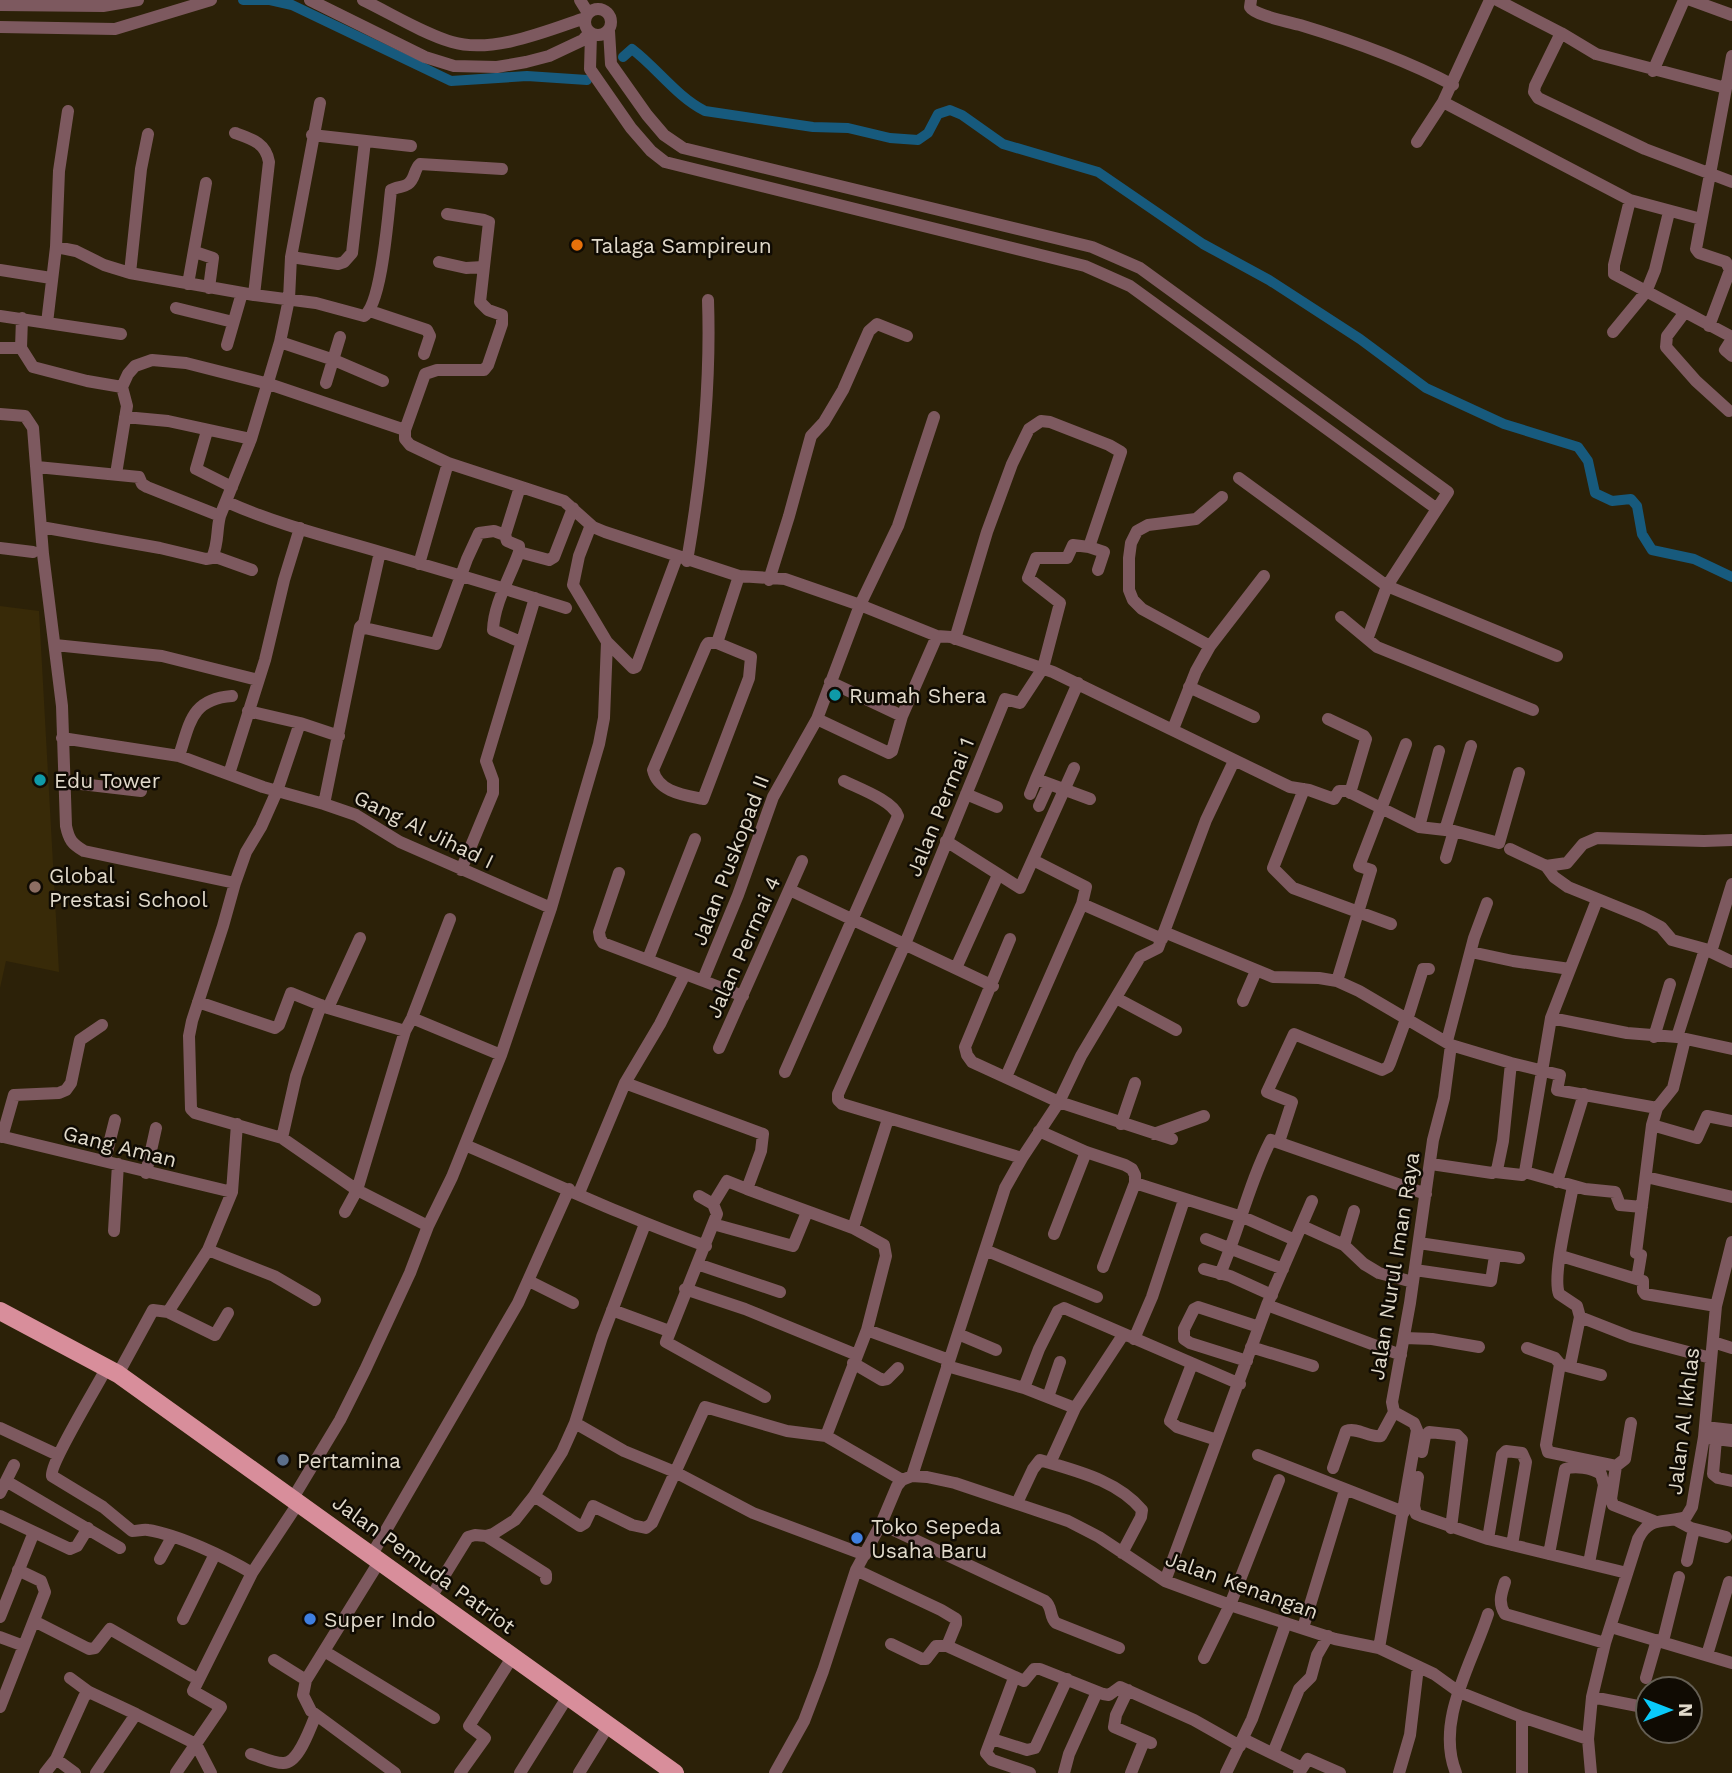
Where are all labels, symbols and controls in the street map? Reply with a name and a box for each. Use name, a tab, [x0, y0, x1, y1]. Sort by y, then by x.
place label: Talaga Sampireun	[591, 233, 772, 258]
marker: Talaga Sampireun	[569, 237, 585, 253]
place label: Rumah Shera	[849, 683, 987, 708]
marker: Rumah Shera	[827, 687, 843, 703]
street label: Jalan Permai 1	[901, 734, 979, 880]
place label: Edu Tower	[54, 768, 161, 793]
street label: Jalan Puskopad II	[686, 771, 774, 949]
marker: Edu Tower	[32, 772, 48, 788]
street label: Gang Al Jihad I	[350, 784, 498, 874]
place label: Global Prestasi School	[49, 863, 208, 912]
street label: Jalan Permai 4	[701, 872, 785, 1022]
marker: Global Prestasi School	[27, 879, 43, 895]
street label: Gang Aman	[61, 1120, 179, 1172]
street label: Jalan Nurul Iman Raya	[1364, 1150, 1424, 1382]
street label: Jalan Al Ikhlas	[1662, 1346, 1704, 1496]
place label: Pertamina	[297, 1448, 401, 1473]
marker: Pertamina	[275, 1452, 291, 1468]
street label: Jalan Pemuda Patriot	[328, 1489, 520, 1639]
place label: Toko Sepeda Usaha Baru	[871, 1514, 1001, 1563]
marker: Toko Sepeda Usaha Baru	[849, 1530, 865, 1546]
street label: Jalan Kenangan	[1162, 1546, 1322, 1624]
place label: Super Indo	[324, 1607, 436, 1632]
marker: Super Indo	[302, 1611, 318, 1627]
north arrow	[1634, 1675, 1704, 1745]
text: N	[1674, 1703, 1697, 1717]

